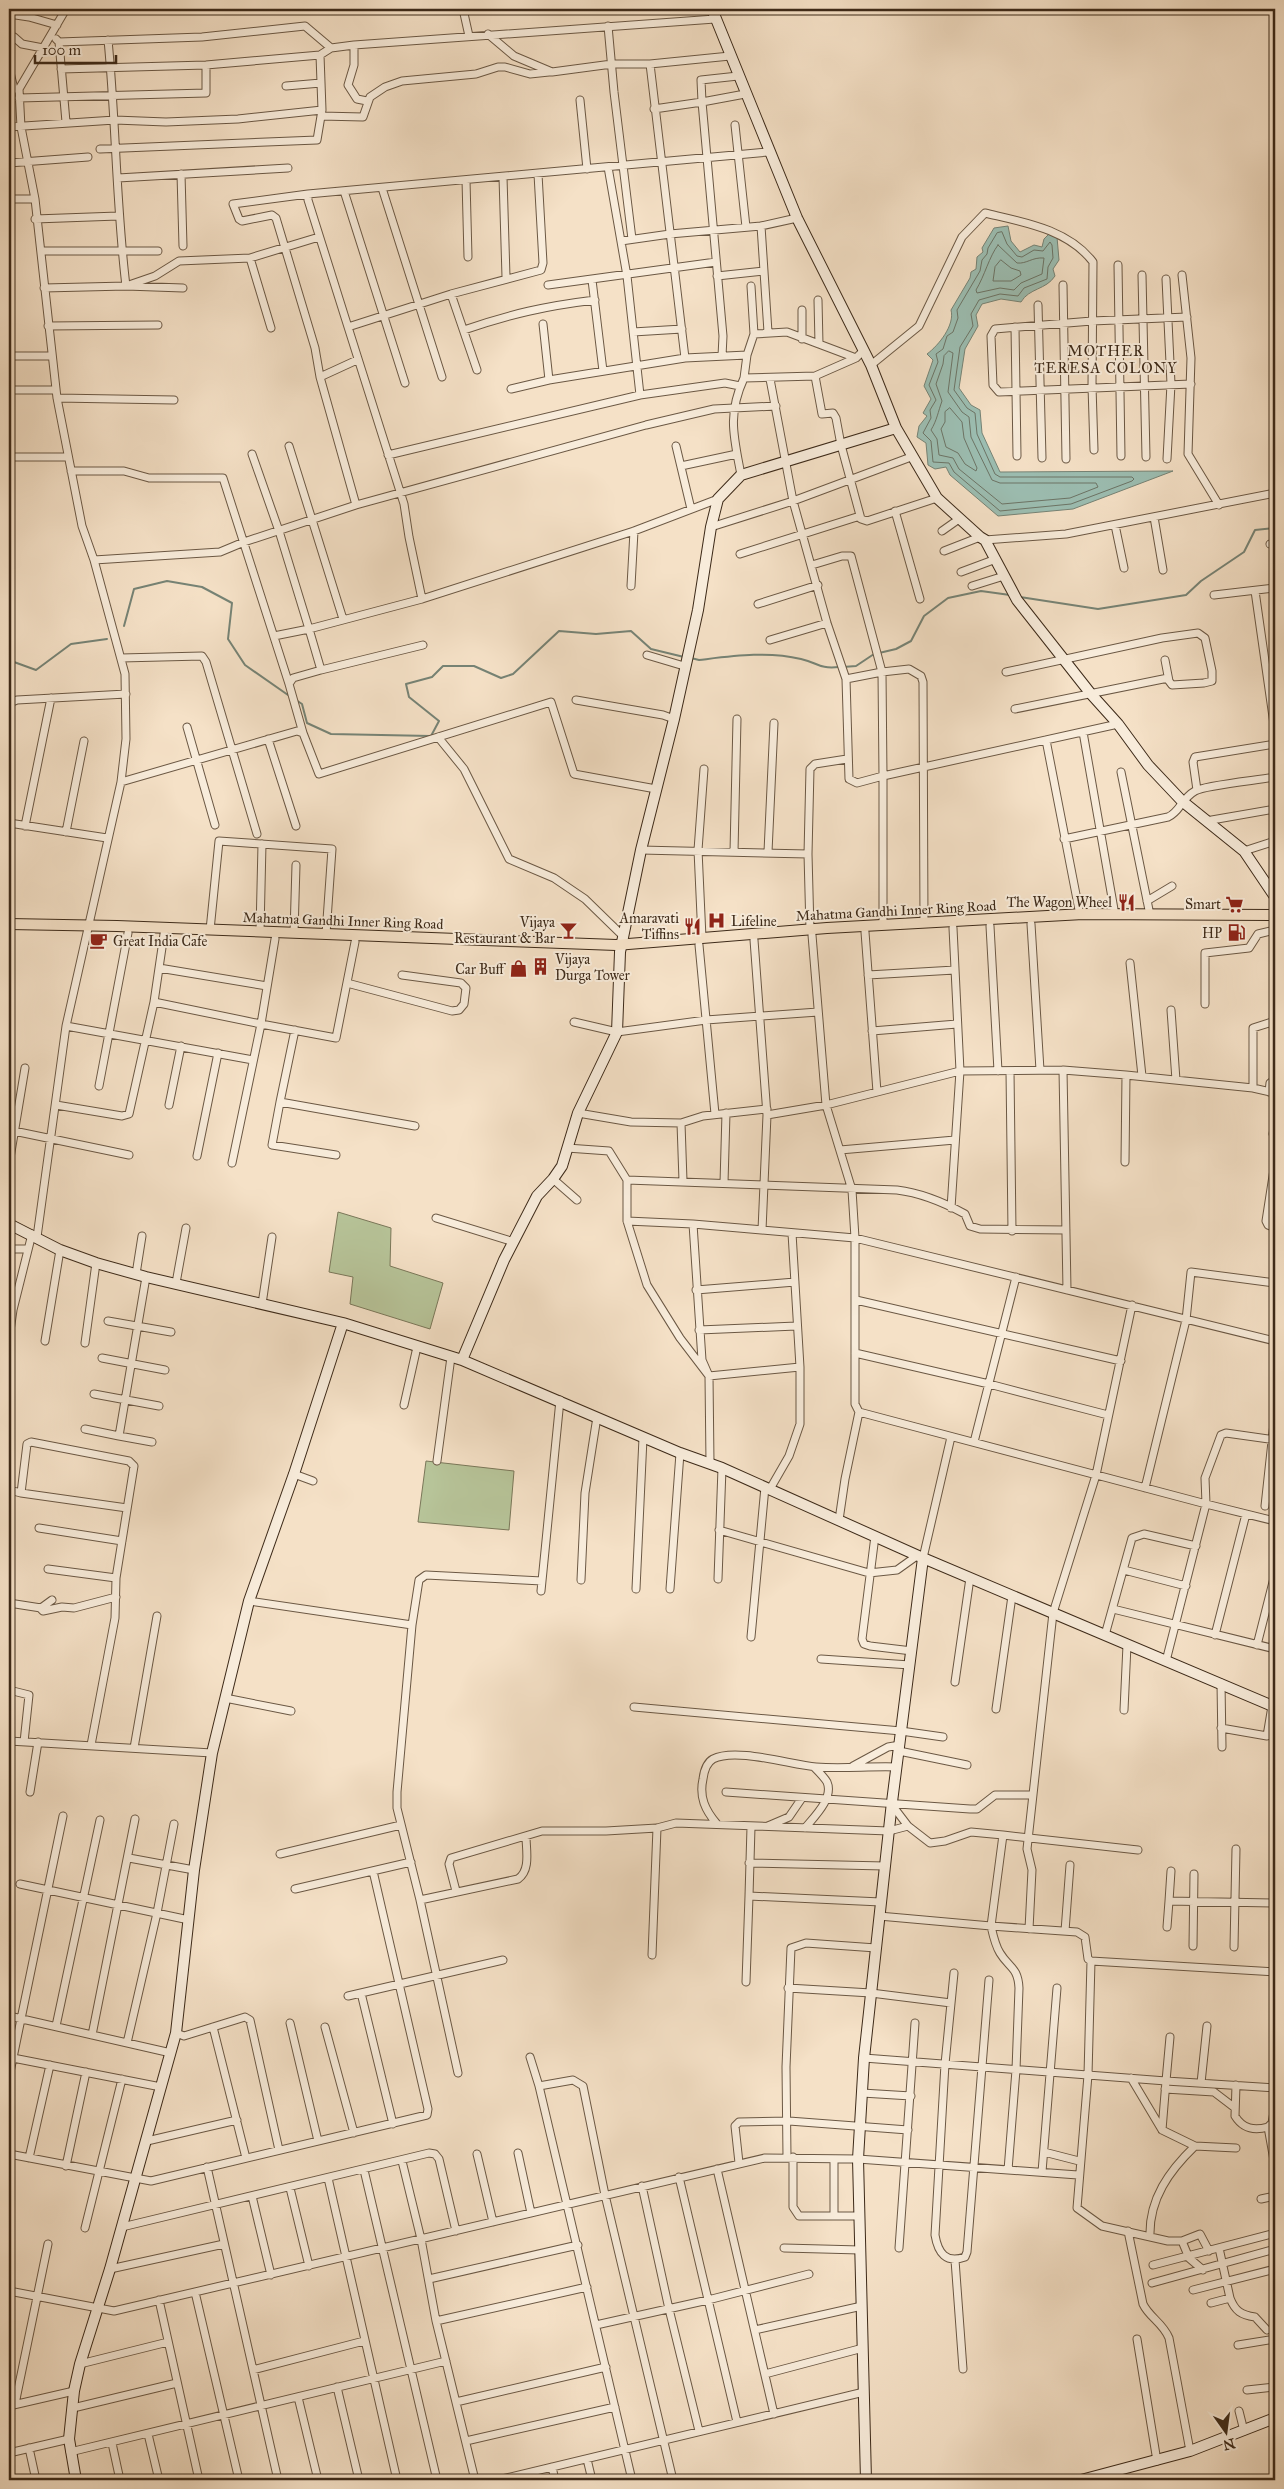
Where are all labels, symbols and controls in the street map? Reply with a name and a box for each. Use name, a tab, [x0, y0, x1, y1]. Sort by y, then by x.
scale bar	[35, 32, 116, 64]
text: 100 m	[42, 41, 82, 59]
district label: MOTHER TERESA COLONY	[1034, 342, 1178, 377]
restaurant icon: The Wagon Wheel	[1116, 892, 1136, 912]
place label: The Wagon Wheel	[1006, 894, 1112, 911]
supermarket icon: Smart	[1225, 894, 1245, 914]
place label: Smart	[1185, 896, 1221, 913]
street label: Mahatma Gandhi Inner Ring Road	[795, 897, 997, 925]
street label: Mahatma Gandhi Inner Ring Road	[242, 909, 444, 933]
place label: Amaravati Tiffins	[618, 910, 679, 943]
hospital icon: Lifeline	[707, 911, 727, 931]
place label: Lifeline	[731, 913, 777, 930]
place label: Vijaya Restaurant & Bar	[454, 914, 556, 947]
restaurant icon: Amaravati Tiffins	[683, 916, 703, 936]
bar icon: Vijaya Restaurant & Bar	[559, 920, 579, 940]
fuel station icon: HP	[1226, 923, 1246, 943]
place label: HP	[1202, 925, 1222, 942]
cafe icon: Great India Cafe	[89, 931, 109, 951]
place label: Great India Cafe	[113, 933, 208, 950]
place label: Vijaya Durga Tower	[554, 951, 631, 984]
building icon: Vijaya Durga Tower	[531, 957, 551, 977]
shop icon: Car Buff	[508, 959, 528, 979]
place label: Car Buff	[455, 961, 507, 978]
north arrow	[1202, 2406, 1252, 2456]
text: N	[1221, 2434, 1237, 2454]

